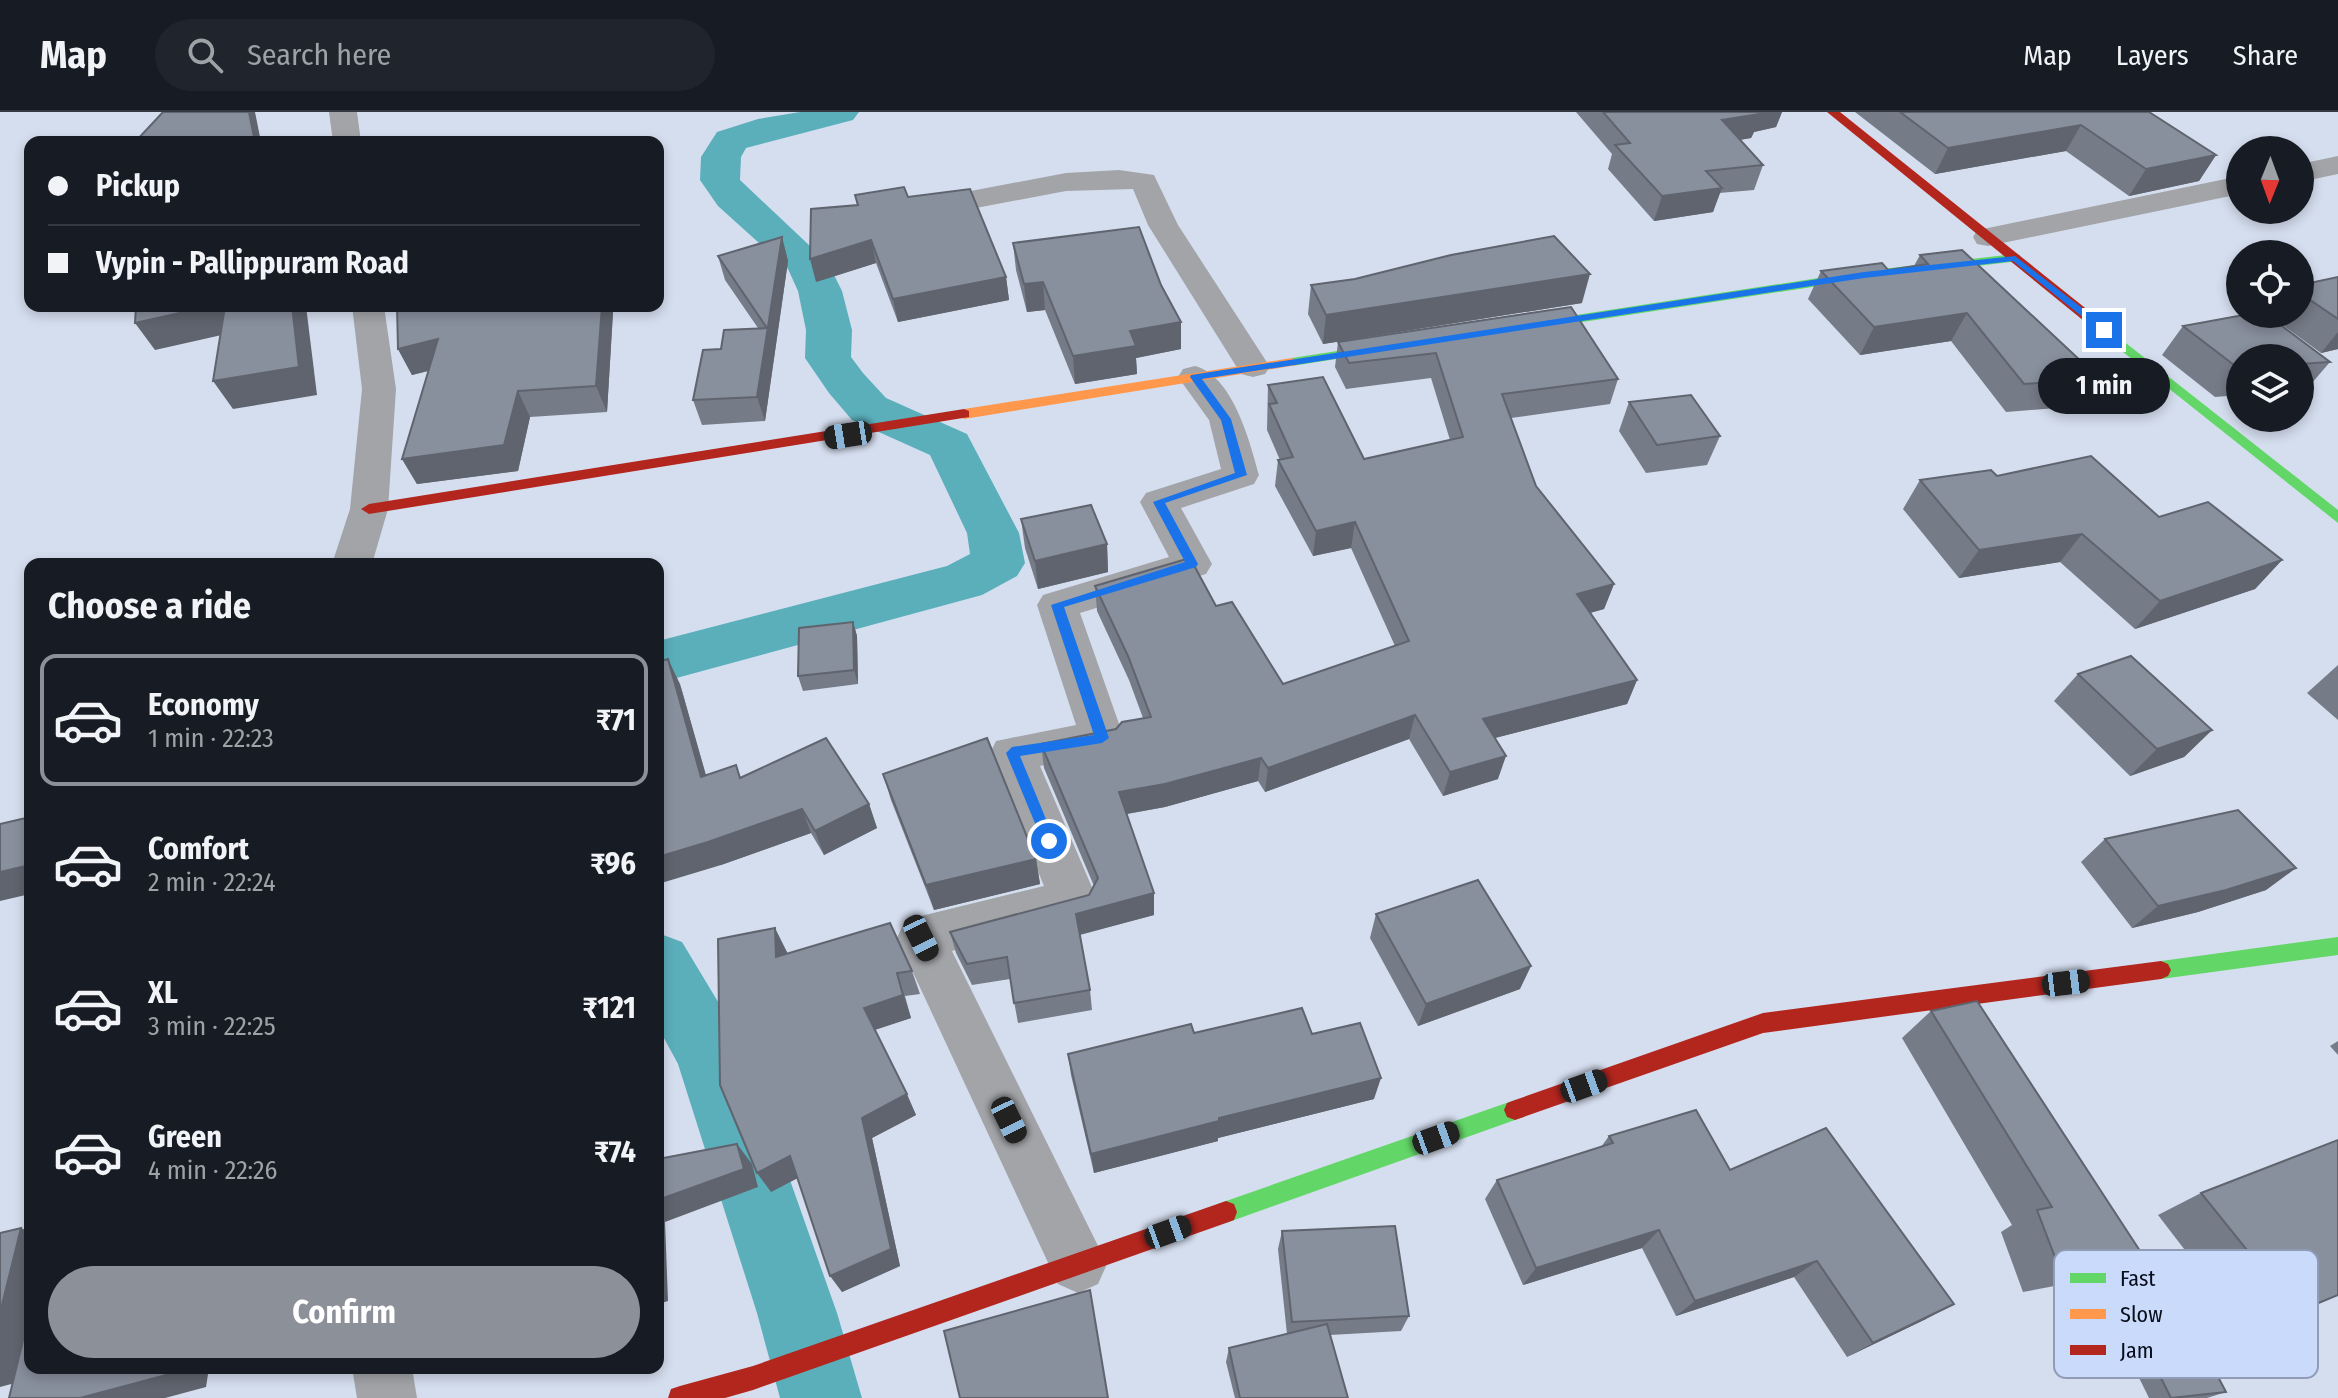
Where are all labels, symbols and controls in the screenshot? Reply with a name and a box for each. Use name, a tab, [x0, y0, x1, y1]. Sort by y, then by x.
search box	[155, 19, 715, 91]
text: Map	[40, 32, 107, 78]
icon: search	[183, 33, 227, 77]
text: Search here	[247, 37, 391, 73]
text: Map	[2023, 39, 2072, 72]
text: Layers	[2116, 39, 2189, 72]
text: Share	[2233, 39, 2298, 72]
north arrow	[2226, 136, 2314, 224]
map controls	[2226, 136, 2314, 432]
text: Pickup	[96, 168, 180, 204]
button: locate	[2226, 240, 2314, 328]
text: Vypin - Pallippuram Road	[96, 245, 409, 281]
route end	[2086, 312, 2122, 348]
button: layers	[2226, 344, 2314, 432]
callout: 1 min	[2038, 358, 2170, 414]
text: 1 min	[2076, 370, 2132, 401]
car	[822, 419, 874, 451]
text: Choose a ride	[48, 584, 251, 628]
icon: car	[52, 684, 124, 756]
text: Economy	[148, 687, 259, 723]
text: ₹71	[596, 702, 636, 738]
text: 1 min · 22:23	[148, 723, 274, 754]
route start	[1031, 823, 1067, 859]
icon: car	[52, 828, 124, 900]
text: Comfort	[148, 831, 249, 867]
text: ₹96	[590, 846, 636, 882]
text: 2 min · 22:24	[148, 867, 276, 898]
car	[900, 911, 942, 965]
car	[2041, 968, 2091, 998]
icon: car	[52, 972, 124, 1044]
text: XL	[148, 975, 178, 1011]
text: ₹121	[583, 990, 636, 1026]
text: 3 min · 22:25	[148, 1011, 276, 1042]
car	[1557, 1067, 1611, 1105]
car	[988, 1093, 1030, 1147]
icon: car	[52, 1116, 124, 1188]
text: Green	[148, 1119, 222, 1155]
car	[1409, 1119, 1463, 1157]
text: ₹74	[594, 1134, 636, 1170]
text: 4 min · 22:26	[148, 1155, 277, 1186]
car	[1141, 1213, 1195, 1251]
legend	[2054, 1250, 2318, 1378]
text: Fast	[2120, 1265, 2156, 1292]
button: Confirm	[48, 1266, 640, 1358]
text: Slow	[2120, 1301, 2163, 1328]
text: Jam	[2120, 1337, 2154, 1364]

